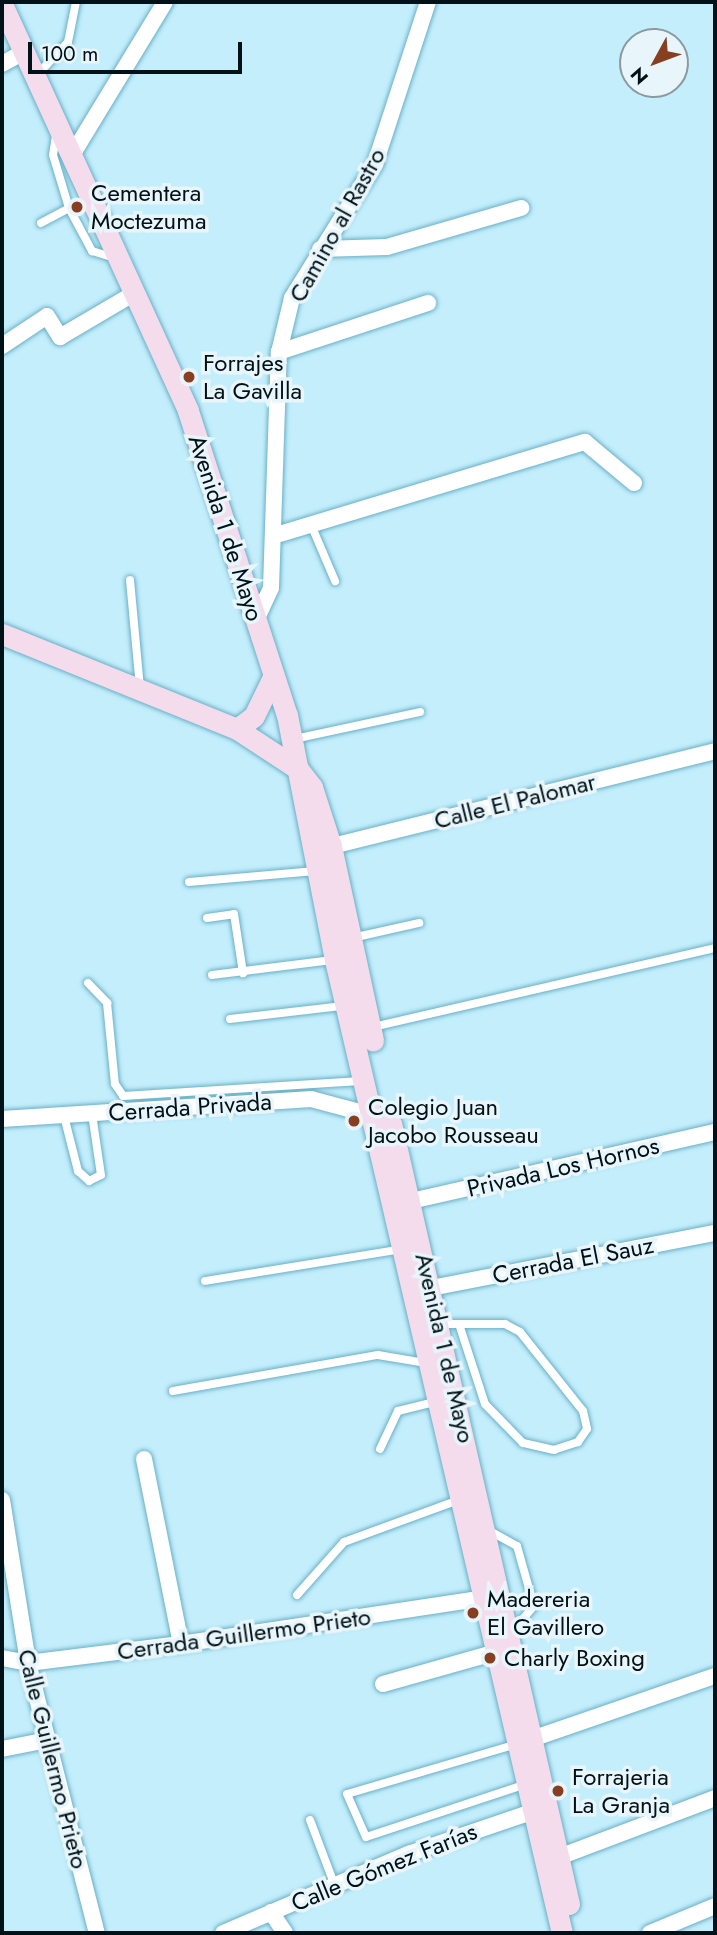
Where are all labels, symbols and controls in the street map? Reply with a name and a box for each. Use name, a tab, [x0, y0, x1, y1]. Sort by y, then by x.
scale bar	[32, 28, 245, 72]
north arrow	[619, 28, 689, 98]
text: 100 m	[41, 39, 98, 69]
text: N	[624, 61, 654, 90]
street label: Camino al Rastro	[283, 143, 391, 307]
place label: Cementera Moctezuma	[91, 179, 206, 235]
marker: Cementera Moctezuma	[69, 199, 85, 215]
place label: Forrajes La Gavilla	[203, 349, 302, 405]
marker: Forrajes La Gavilla	[181, 369, 197, 385]
street label: Avenida 1 de Mayo	[182, 431, 270, 625]
street label: Calle El Palomar	[431, 767, 599, 835]
street label: Cerrada Privada	[107, 1087, 273, 1127]
place label: Colegio Juan Jacobo Rousseau	[368, 1093, 539, 1149]
marker: Colegio Juan Jacobo Rousseau	[346, 1113, 362, 1129]
street label: Privada Los Hornos	[464, 1131, 662, 1203]
street label: Cerrada El Sauz	[490, 1230, 656, 1290]
street label: Avenida 1 de Mayo	[409, 1250, 481, 1446]
place label: Madereria El Gavillero	[487, 1585, 604, 1641]
street label: Cerrada Guillermo Prieto	[115, 1602, 373, 1666]
marker: Madereria El Gavillero	[465, 1605, 481, 1621]
place label: Charly Boxing	[504, 1644, 645, 1672]
street label: Calle Guillermo Prieto	[12, 1646, 94, 1872]
marker: Charly Boxing	[482, 1650, 498, 1666]
place label: Forrajeria La Granja	[572, 1763, 670, 1819]
marker: Forrajeria La Granja	[550, 1783, 566, 1799]
street label: Calle Gómez Farías	[287, 1817, 481, 1917]

